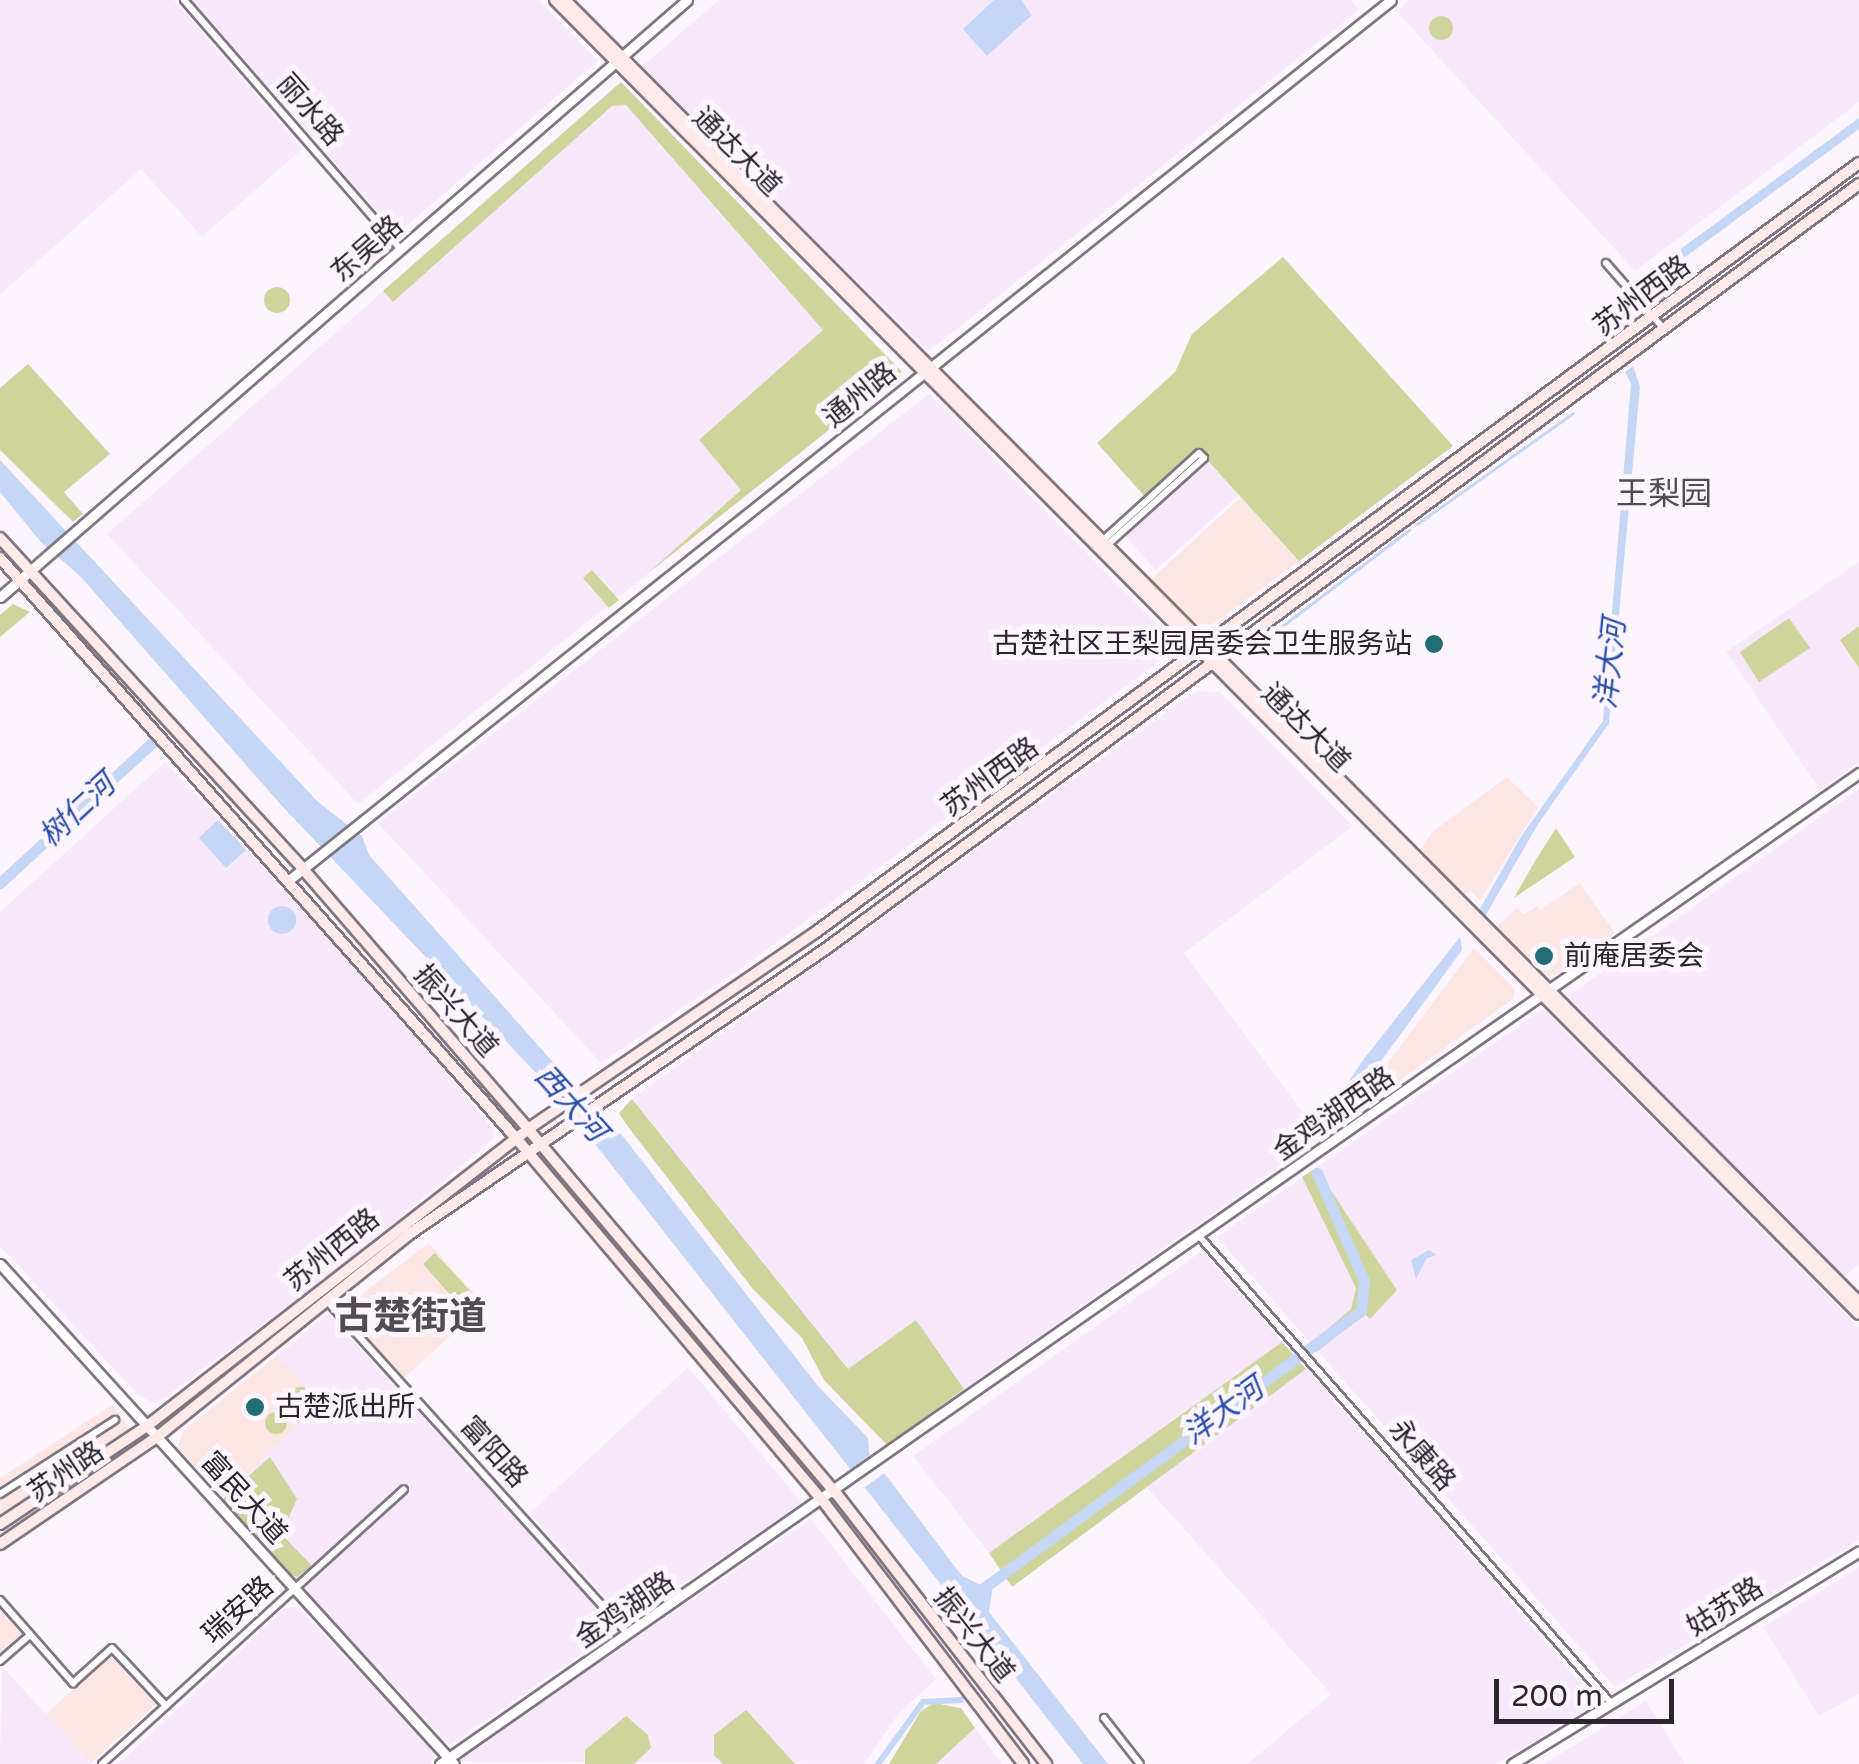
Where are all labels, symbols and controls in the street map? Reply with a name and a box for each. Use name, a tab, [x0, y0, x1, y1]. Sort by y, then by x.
street label: 丽水路	[270, 67, 350, 153]
street label: 通达大道	[686, 101, 788, 203]
street label: 东吴路	[324, 209, 410, 289]
street label: 苏州西路	[1587, 249, 1697, 343]
street label: 通州路	[817, 356, 903, 434]
district label: 王梨园	[1616, 475, 1712, 513]
water label: 洋大河	[1588, 617, 1634, 711]
place label: 古楚社区王梨园居委会卫生服务站	[992, 627, 1412, 661]
marker: 古楚社区王梨园居委会卫生服务站	[1421, 631, 1447, 657]
street label: 通达大道	[1255, 677, 1357, 779]
street label: 苏州西路	[935, 730, 1045, 824]
water label: 树仁河	[33, 767, 123, 855]
place label: 前庵居委会	[1564, 939, 1704, 973]
marker: 前庵居委会	[1533, 945, 1555, 967]
street label: 振兴大道	[407, 958, 505, 1064]
water label: 西大河	[527, 1059, 613, 1149]
street label: 金鸡湖西路	[1267, 1060, 1401, 1168]
street label: 苏州西路	[278, 1202, 386, 1298]
district label: 古楚街道	[335, 1295, 487, 1341]
water label: 洋大河	[1177, 1371, 1271, 1453]
place label: 古楚派出所	[275, 1390, 415, 1424]
marker: 古楚派出所	[244, 1396, 266, 1418]
street label: 富阳路	[453, 1410, 535, 1494]
street label: 永康路	[1382, 1412, 1462, 1498]
street label: 苏州路	[22, 1435, 110, 1509]
street label: 富民大道	[194, 1445, 294, 1551]
street label: 金鸡湖路	[569, 1565, 681, 1655]
street label: 瑞安路	[196, 1569, 280, 1651]
street label: 姑苏路	[1680, 1570, 1770, 1644]
street label: 振兴大道	[926, 1581, 1022, 1689]
scale bar	[1499, 1659, 1679, 1721]
text: 200 m	[1511, 1678, 1603, 1715]

